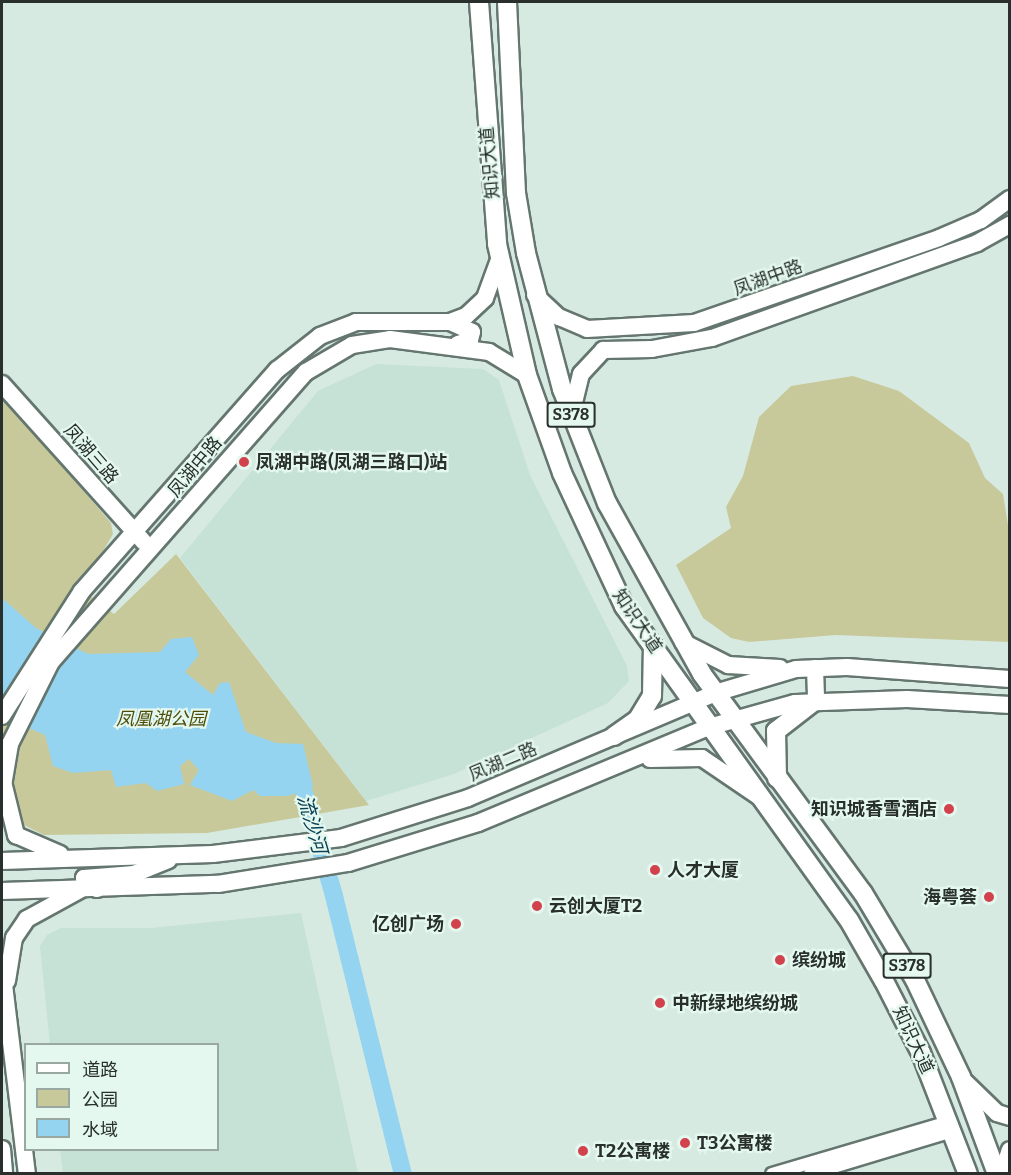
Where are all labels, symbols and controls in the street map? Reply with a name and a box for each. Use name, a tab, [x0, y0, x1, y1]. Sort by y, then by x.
street label: 知识大道	[476, 126, 504, 200]
street label: 凤湖中路	[730, 256, 806, 300]
road number: S378	[546, 402, 596, 428]
street label: 凤湖三路	[59, 420, 123, 488]
street label: 凤湖中路	[164, 432, 226, 502]
place label: 凤湖中路(凤湖三路口)站	[256, 451, 447, 473]
marker: 凤湖中路(凤湖三路口)站	[237, 455, 251, 469]
street label: 知识大道	[608, 585, 666, 657]
park label: 凤凰湖公园	[116, 708, 206, 730]
street label: 凤湖二路	[466, 738, 540, 786]
water label: 流沙河	[292, 792, 332, 856]
place label: 知识城香雪酒店	[811, 798, 937, 820]
marker: 知识城香雪酒店	[942, 802, 956, 816]
place label: 人才大厦	[667, 859, 739, 881]
marker: 人才大厦	[648, 863, 662, 877]
place label: 海粤荟	[923, 886, 977, 908]
marker: 海粤荟	[982, 890, 996, 904]
place label: 云创大厦T2	[549, 895, 642, 917]
marker: 云创大厦T2	[530, 899, 544, 913]
place label: 亿创广场	[372, 913, 444, 935]
marker: 亿创广场	[449, 917, 463, 931]
place label: 缤纷城	[792, 949, 846, 971]
marker: 缤纷城	[773, 953, 787, 967]
road number: S378	[882, 953, 932, 979]
place label: 中新绿地缤纷城	[672, 992, 798, 1014]
marker: 中新绿地缤纷城	[653, 996, 667, 1010]
street label: 知识大道	[888, 1003, 938, 1077]
legend	[24, 1043, 219, 1151]
text: 道路	[82, 1059, 118, 1081]
text: 公园	[82, 1089, 118, 1111]
text: 水域	[82, 1119, 118, 1141]
place label: T3公寓楼	[697, 1132, 772, 1154]
marker: T3公寓楼	[678, 1136, 692, 1150]
place label: T2公寓楼	[595, 1140, 670, 1162]
marker: T2公寓楼	[576, 1144, 590, 1158]

